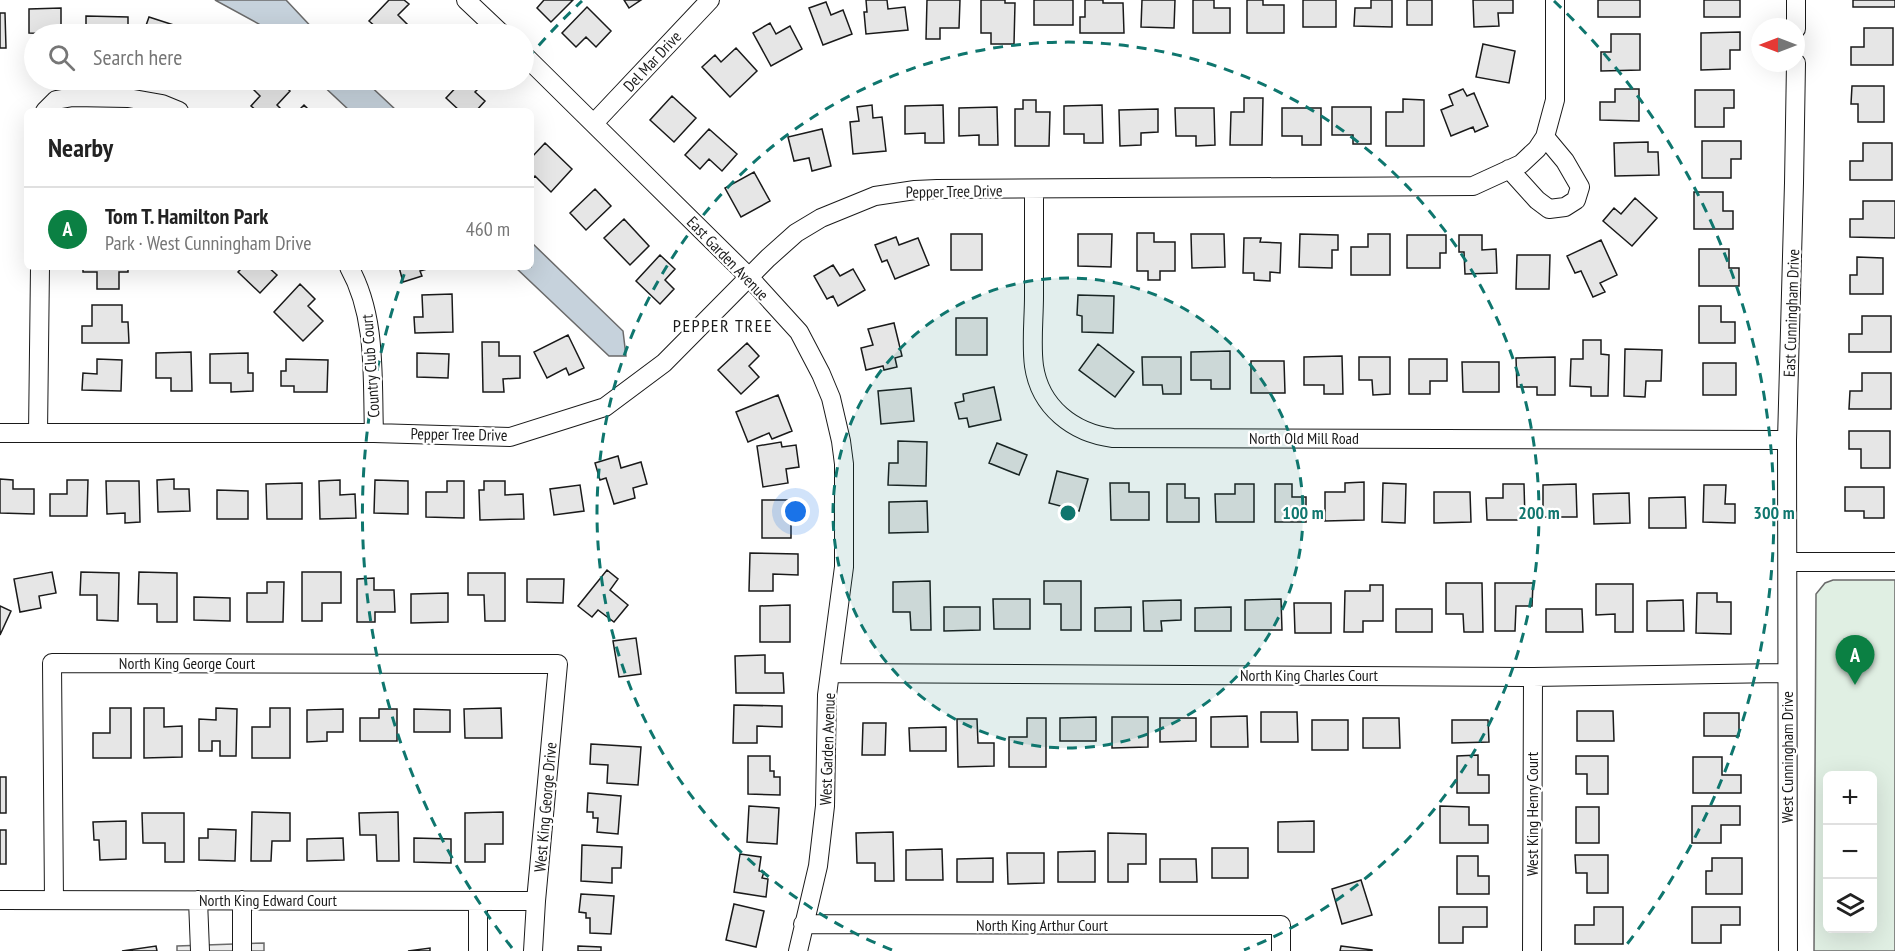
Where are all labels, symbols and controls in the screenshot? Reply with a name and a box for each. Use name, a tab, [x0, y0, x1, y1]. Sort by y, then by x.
north arrow	[1751, 18, 1805, 72]
search box	[24, 24, 534, 90]
street label: Del Mar Drive	[619, 27, 685, 95]
icon: search	[45, 41, 78, 74]
text: Search here	[93, 43, 182, 71]
text: Nearby	[48, 131, 113, 164]
street label: Pepper Tree Drive	[905, 180, 1003, 202]
text: Tom T. Hamilton Park	[105, 202, 268, 230]
street label: East Garden Avenue	[683, 212, 773, 304]
text: A	[62, 216, 73, 242]
text: 460 m	[466, 216, 510, 242]
text: Park · West Cunningham Drive	[105, 230, 311, 256]
street label: East Cunningham Drive	[1779, 249, 1803, 377]
street label: Country Club Court	[356, 313, 384, 418]
district label: PEPPER TREE	[673, 314, 773, 337]
street label: Pepper Tree Drive	[410, 423, 508, 445]
street label: North Old Mill Road	[1249, 428, 1359, 448]
your location	[781, 497, 810, 526]
text: 100 m	[1282, 501, 1324, 524]
text: 200 m	[1518, 501, 1560, 524]
text: 300 m	[1753, 501, 1795, 524]
centre of rings	[1058, 503, 1078, 523]
pin: A	[1836, 636, 1874, 685]
street label: North King George Court	[119, 653, 256, 673]
street label: North King Charles Court	[1240, 665, 1379, 685]
street label: West Cunningham Drive	[1777, 691, 1797, 823]
street label: West Garden Avenue	[815, 692, 839, 806]
street label: West King George Drive	[529, 741, 561, 873]
street label: West King Henry Court	[1522, 751, 1542, 876]
map controls	[1823, 771, 1877, 933]
button: +	[1823, 771, 1877, 825]
button: −	[1823, 825, 1877, 879]
button: layers	[1823, 879, 1877, 933]
street label: North King Edward Court	[199, 890, 338, 910]
street label: North King Arthur Court	[976, 915, 1108, 935]

